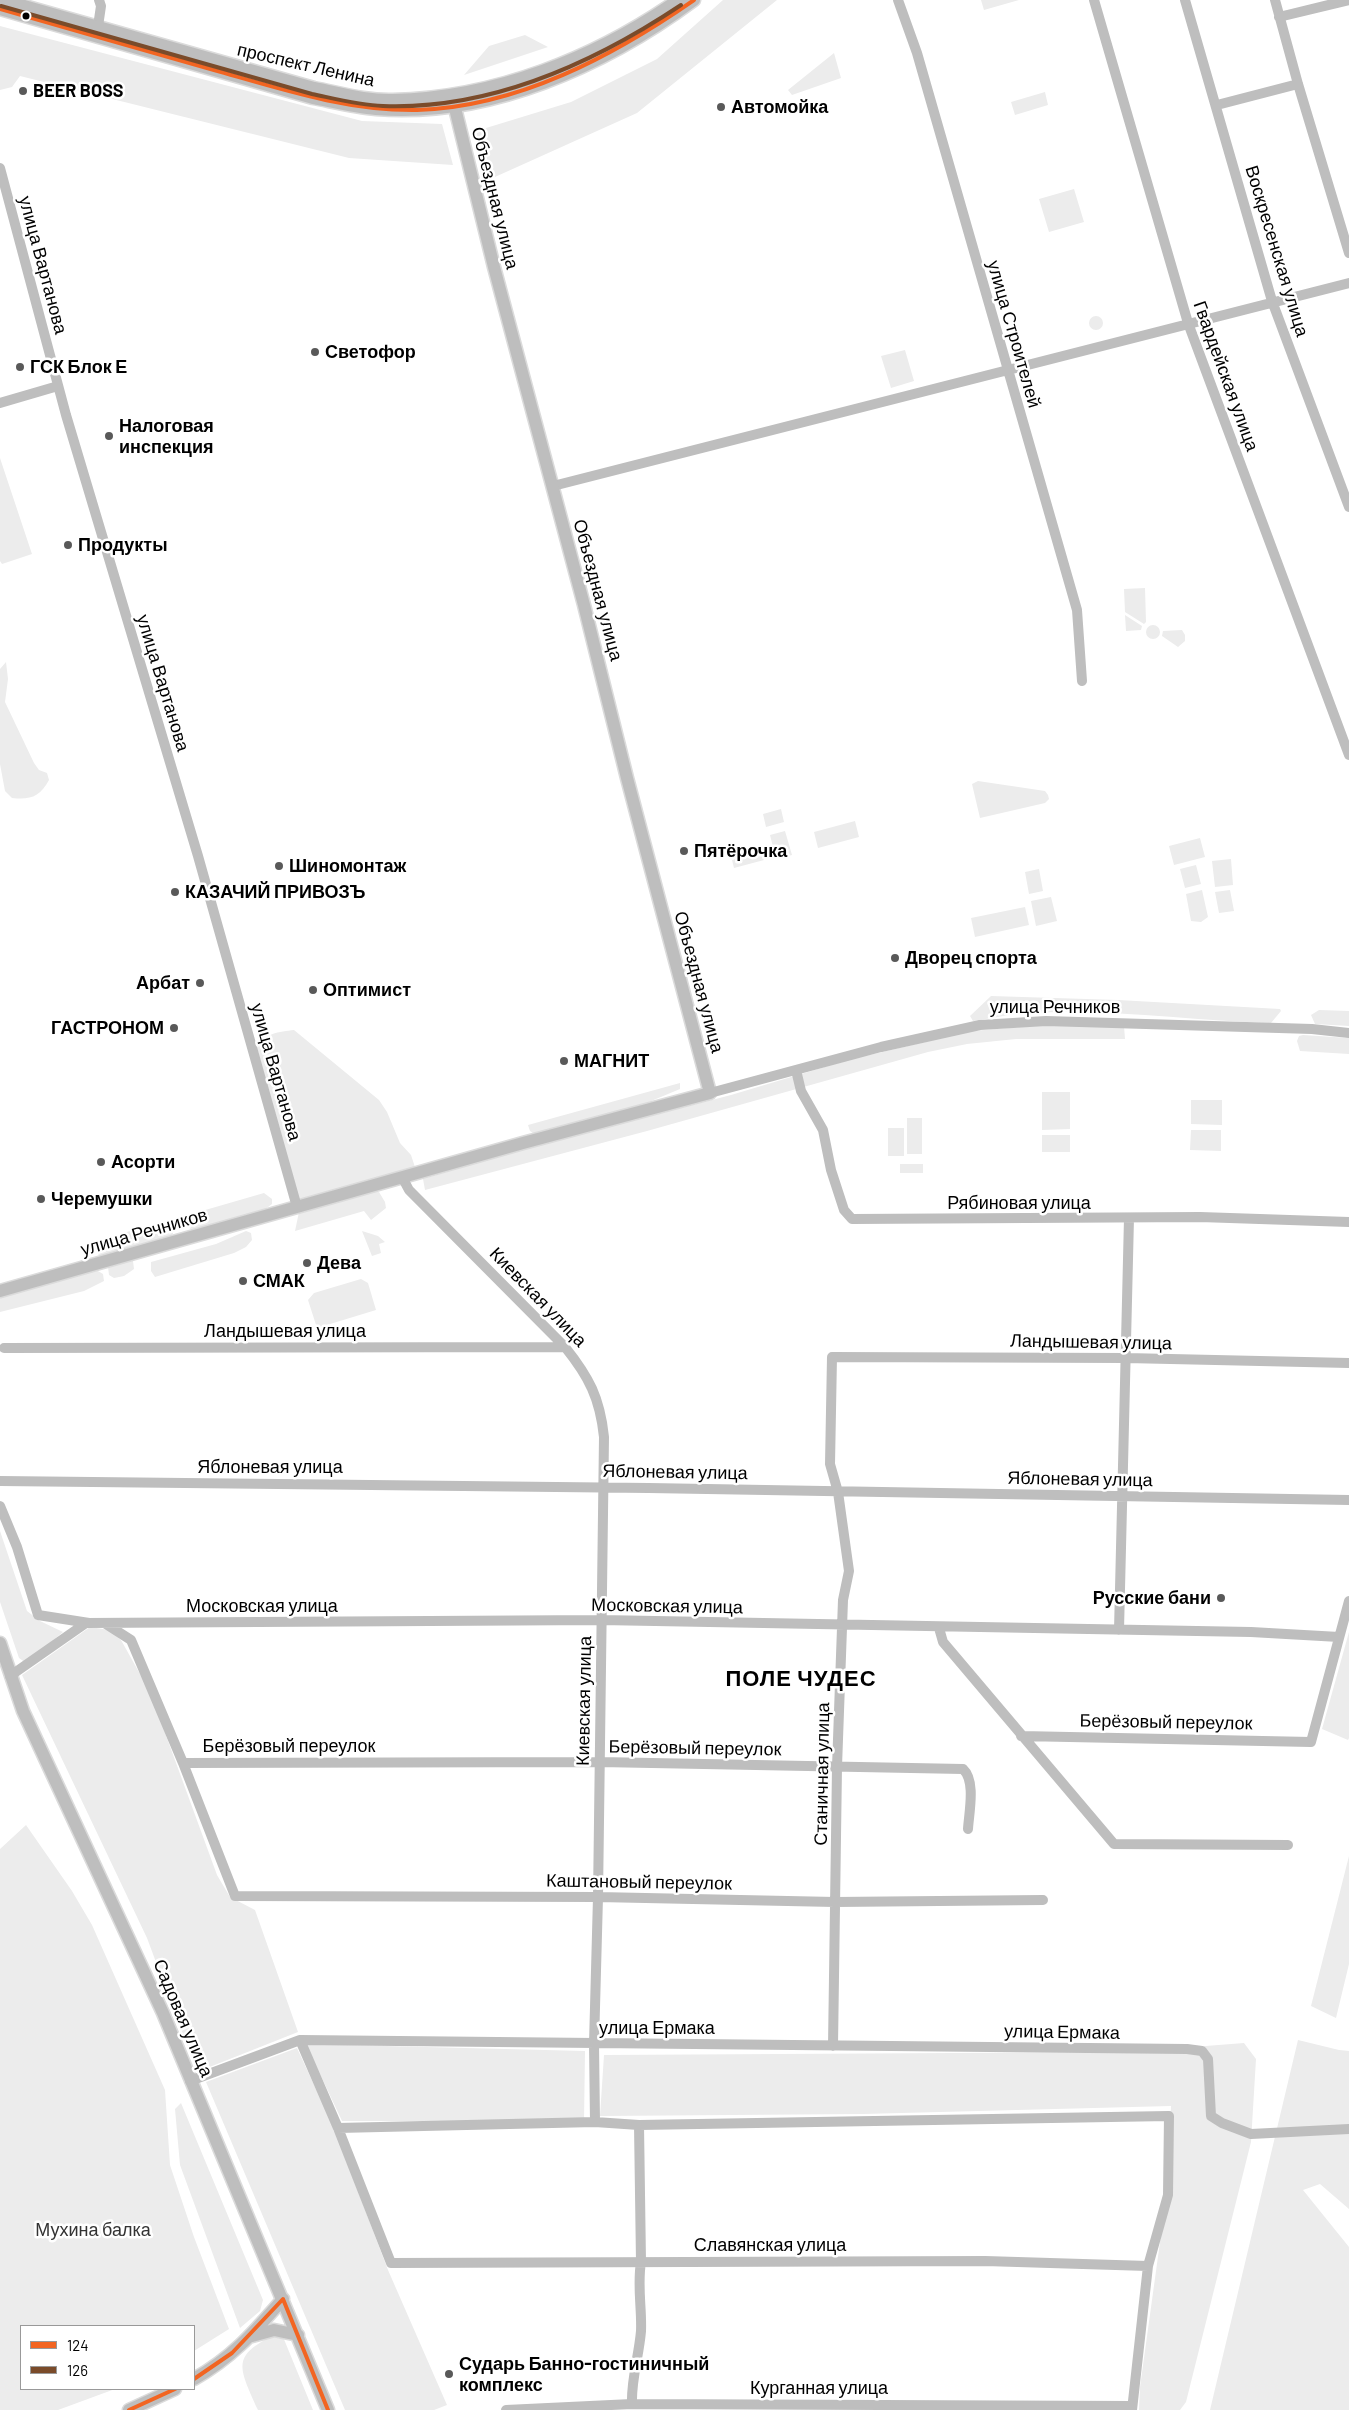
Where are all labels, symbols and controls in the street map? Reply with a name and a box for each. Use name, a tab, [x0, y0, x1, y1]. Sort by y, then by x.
unlabelled marker	[21, 11, 31, 21]
street label: проспект Ленина	[235, 39, 377, 91]
place label: BEER BOSS	[33, 80, 124, 102]
marker: BEER BOSS	[17, 85, 29, 97]
place label: Автомойка	[731, 96, 828, 118]
marker: Автомойка	[715, 101, 727, 113]
street label: Объездная улица	[467, 125, 523, 271]
street label: Воскресенская улица	[1241, 163, 1313, 339]
street label: улица Вартанова	[14, 194, 72, 336]
street label: улица Строителей	[983, 258, 1045, 410]
street label: Гвардейская улица	[1189, 298, 1263, 454]
place label: Светофор	[325, 341, 416, 363]
marker: Светофор	[309, 346, 321, 358]
place label: ГСК Блок Е	[30, 356, 127, 378]
marker: ГСК Блок Е	[14, 361, 26, 373]
place label: Налоговая инспекция	[119, 415, 214, 458]
marker: Налоговая инспекция	[103, 430, 115, 442]
street label: Объездная улица	[569, 517, 627, 663]
place label: Продукты	[78, 534, 168, 556]
marker: Продукты	[62, 539, 74, 551]
street label: улица Вартанова	[132, 612, 194, 754]
place label: Пятёрочка	[694, 840, 787, 862]
marker: Пятёрочка	[678, 845, 690, 857]
place label: Шиномонтаж	[289, 855, 406, 877]
marker: Шиномонтаж	[273, 860, 285, 872]
place label: КАЗАЧИЙ ПРИВОЗЪ	[185, 881, 365, 903]
marker: КАЗАЧИЙ ПРИВОЗЪ	[169, 886, 181, 898]
street label: Объездная улица	[670, 909, 728, 1055]
place label: Дворец спорта	[905, 947, 1037, 969]
marker: Дворец спорта	[889, 952, 901, 964]
place label: Арбат	[136, 972, 190, 994]
marker: Арбат	[194, 977, 206, 989]
place label: Оптимист	[323, 979, 411, 1001]
marker: Оптимист	[307, 984, 319, 996]
street label: улица Речников	[990, 996, 1120, 1018]
street label: улица Вартанова	[246, 1001, 306, 1143]
place label: ГАСТРОНОМ	[51, 1017, 164, 1039]
marker: ГАСТРОНОМ	[168, 1022, 180, 1034]
place label: МАГНИТ	[574, 1050, 649, 1072]
marker: МАГНИТ	[558, 1055, 570, 1067]
place label: Асорти	[111, 1151, 175, 1173]
marker: Асорти	[95, 1156, 107, 1168]
place label: Черемушки	[51, 1188, 153, 1210]
street label: Рябиновая улица	[947, 1192, 1091, 1214]
marker: Черемушки	[35, 1193, 47, 1205]
street label: улица Речников	[78, 1204, 210, 1260]
street label: Киевская улица	[485, 1243, 591, 1351]
place label: Дева	[317, 1252, 361, 1274]
marker: Дева	[301, 1257, 313, 1269]
place label: СМАК	[253, 1270, 305, 1292]
marker: СМАК	[237, 1275, 249, 1287]
street label: Ландышевая улица	[204, 1320, 366, 1342]
street label: Ландышевая улица	[1010, 1330, 1172, 1354]
street label: Яблоневая улица	[197, 1456, 343, 1478]
street label: Яблоневая улица	[602, 1460, 748, 1484]
street label: Яблоневая улица	[1007, 1467, 1153, 1491]
place label: Русские бани	[1093, 1587, 1211, 1609]
marker: Русские бани	[1215, 1592, 1227, 1604]
street label: Московская улица	[591, 1594, 743, 1618]
street label: Московская улица	[186, 1595, 338, 1617]
street label: Киевская улица	[572, 1636, 596, 1766]
district label: ПОЛЕ ЧУДЕС	[724, 1666, 878, 1692]
street label: Станичная улица	[810, 1702, 834, 1846]
street label: Берёзовый переулок	[1079, 1710, 1253, 1734]
street label: Берёзовый переулок	[203, 1735, 375, 1757]
street label: Берёзовый переулок	[608, 1736, 782, 1760]
street label: Каштановый переулок	[546, 1870, 732, 1894]
street label: Садовая улица	[148, 1956, 218, 2080]
street label: улица Ермака	[599, 2017, 715, 2039]
street label: улица Ермака	[1004, 2020, 1120, 2044]
park label: Мухина балка	[35, 2219, 151, 2241]
street label: Славянская улица	[694, 2234, 846, 2256]
legend	[20, 2325, 195, 2390]
text: 124	[67, 2336, 89, 2354]
place label: Сударь Банно-гостиничный комплекс	[459, 2353, 709, 2396]
text: 126	[67, 2361, 88, 2379]
marker: Сударь Банно-гостиничный комплекс	[443, 2368, 455, 2380]
street label: Курганная улица	[750, 2377, 888, 2399]

